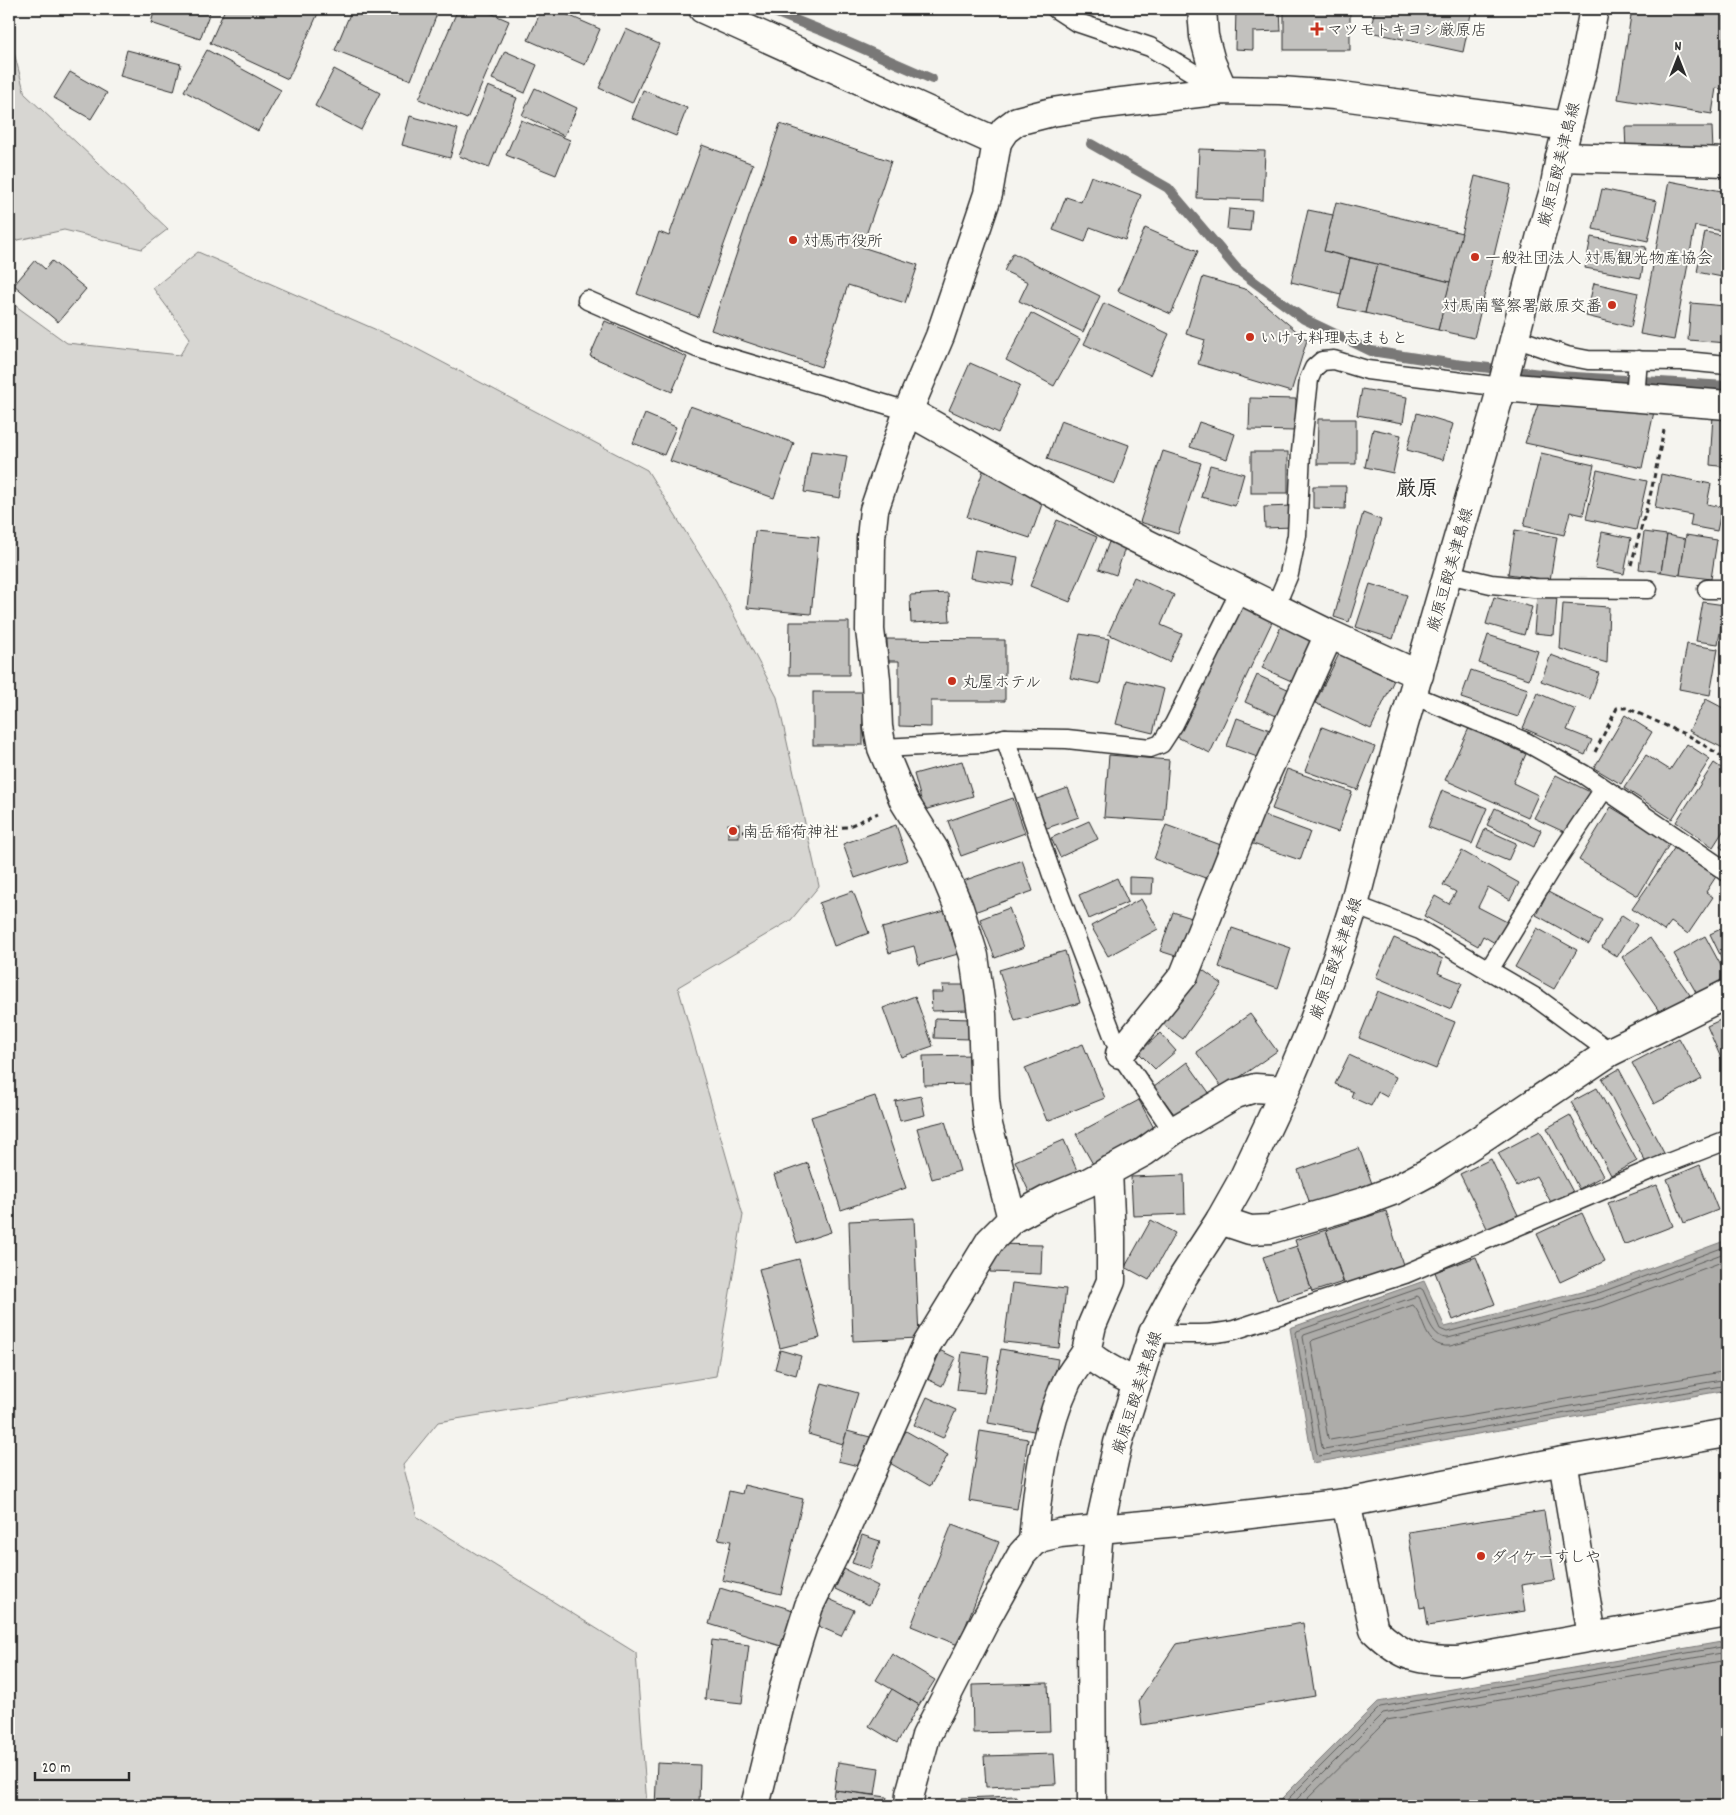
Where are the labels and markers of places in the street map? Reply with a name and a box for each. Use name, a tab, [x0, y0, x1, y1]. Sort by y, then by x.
place label: マツモトキヨシ厳原店	[1327, 20, 1487, 43]
marker: マツモトキヨシ厳原店	[1311, 23, 1323, 35]
place label: 対馬市役所	[803, 231, 883, 254]
marker: 対馬市役所	[787, 234, 799, 246]
place label: 一般社団法人 対馬観光物産協会	[1485, 248, 1713, 271]
marker: 一般社団法人 対馬観光物産協会	[1469, 251, 1481, 263]
place label: 対馬南警察署厳原交番	[1442, 296, 1602, 319]
marker: 対馬南警察署厳原交番	[1606, 299, 1618, 311]
place label: いけす料理 志まもと	[1260, 328, 1408, 351]
marker: いけす料理 志まもと	[1244, 331, 1256, 343]
place label: 丸屋ホテル	[962, 672, 1041, 695]
marker: 丸屋ホテル	[946, 675, 958, 687]
place label: 南岳稲荷神社	[743, 822, 839, 845]
marker: 南岳稲荷神社	[727, 825, 739, 837]
place label: ダイケーすしや	[1491, 1547, 1601, 1570]
marker: ダイケーすしや	[1475, 1550, 1487, 1562]

